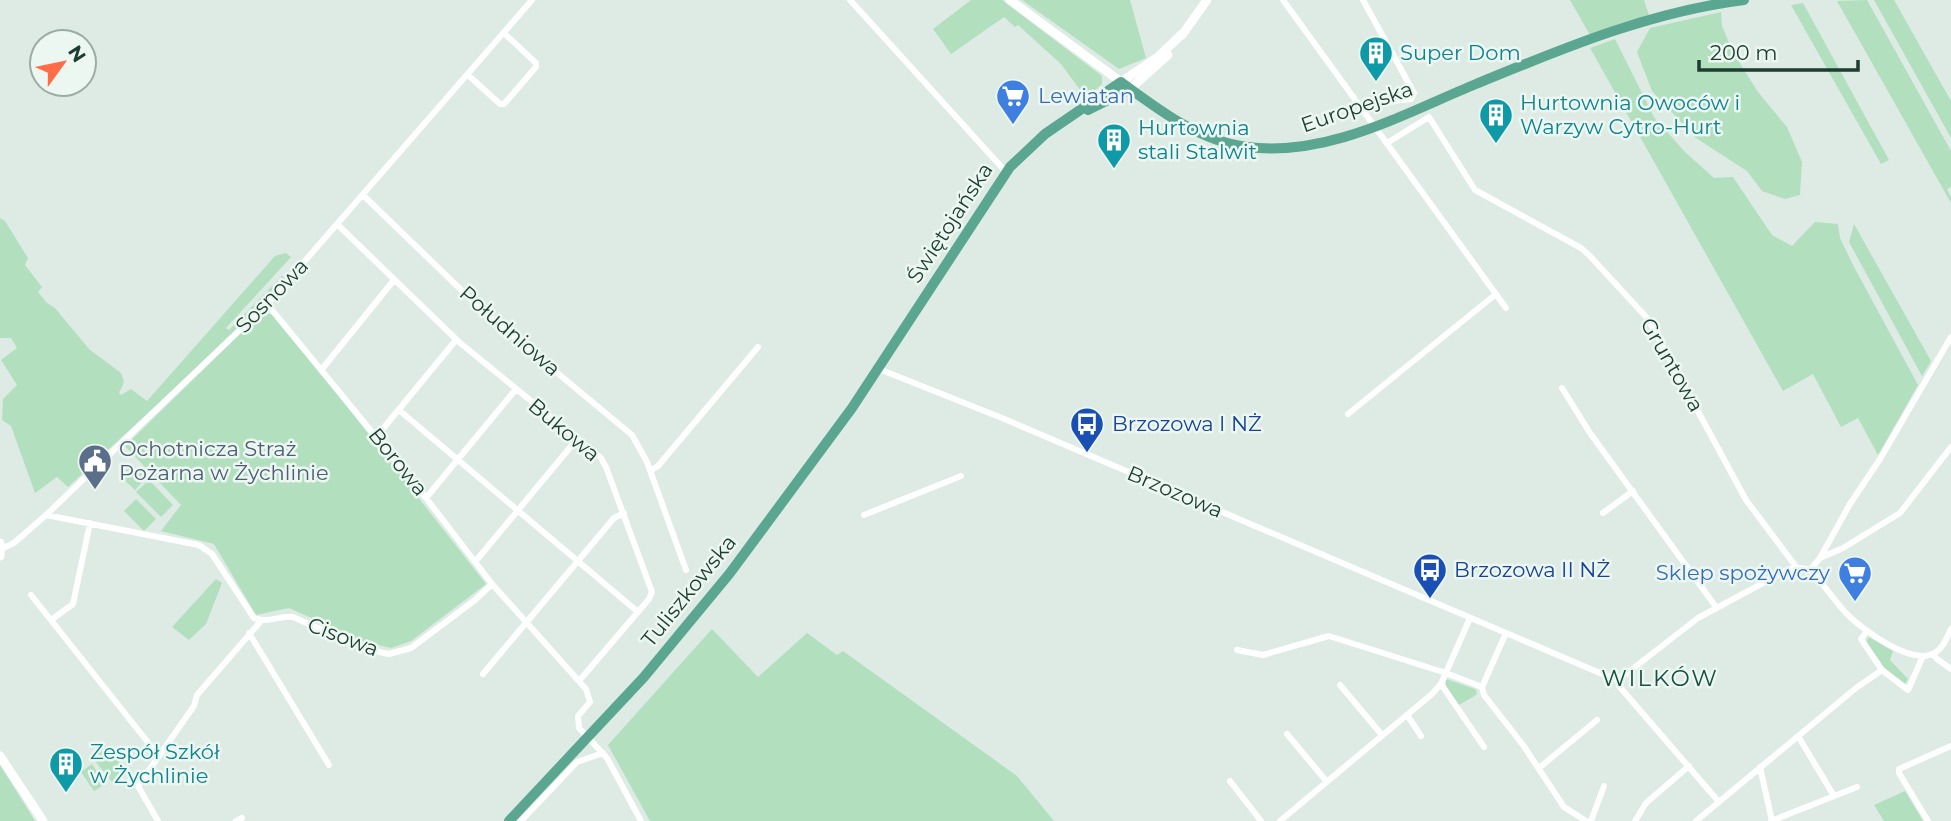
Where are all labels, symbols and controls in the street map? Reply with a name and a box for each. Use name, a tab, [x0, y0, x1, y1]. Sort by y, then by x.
north arrow	[28, 28, 98, 98]
scale bar	[1699, 28, 1858, 72]
building icon: Super Dom	[1357, 34, 1395, 83]
place label: Super Dom	[1400, 40, 1521, 65]
text: 200 m	[1710, 40, 1777, 65]
text: N	[63, 41, 91, 67]
street label: Europejska	[1298, 76, 1416, 137]
supermarket icon: Lewiatan	[994, 77, 1032, 126]
place label: Lewiatan	[1038, 83, 1134, 108]
place label: Hurtownia Owoców i Warzyw Cytro-Hurt	[1520, 90, 1740, 139]
building icon: Hurtownia Owoców i Warzyw Cytro-Hurt	[1477, 96, 1515, 145]
place label: Hurtownia stali Stalwit	[1138, 115, 1257, 164]
building icon: Hurtownia stali Stalwit	[1095, 121, 1133, 170]
street label: Świętojańska	[902, 158, 998, 287]
street label: Sosnowa	[230, 253, 313, 338]
street label: Południowa	[455, 280, 566, 381]
street label: Gruntowa	[1636, 313, 1709, 416]
street label: Bukowa	[524, 393, 605, 467]
bus stop icon: Brzozowa I NŻ	[1068, 405, 1106, 454]
place label: Brzozowa I NŻ	[1112, 411, 1262, 436]
street label: Borowa	[363, 423, 433, 501]
place label: Ochotnicza Straż Pożarna w Żychlinie	[119, 436, 329, 485]
public building icon: Ochotnicza Straż Pożarna w Żychlinie	[76, 442, 114, 491]
street label: Brzozowa	[1124, 460, 1227, 523]
street label: Tuliszkowska	[636, 530, 741, 652]
bus stop icon: Brzozowa II NŻ	[1411, 551, 1449, 600]
supermarket icon: Sklep spożywczy	[1836, 554, 1874, 603]
place label: Brzozowa II NŻ	[1454, 557, 1610, 582]
place label: Sklep spożywczy	[1656, 560, 1831, 585]
street label: Cisowa	[304, 612, 382, 661]
district label: WILKÓW	[1601, 664, 1719, 692]
place label: Zespół Szkół w Żychlinie	[90, 739, 220, 788]
building icon: Zespół Szkół w Żychlinie	[47, 745, 85, 794]

